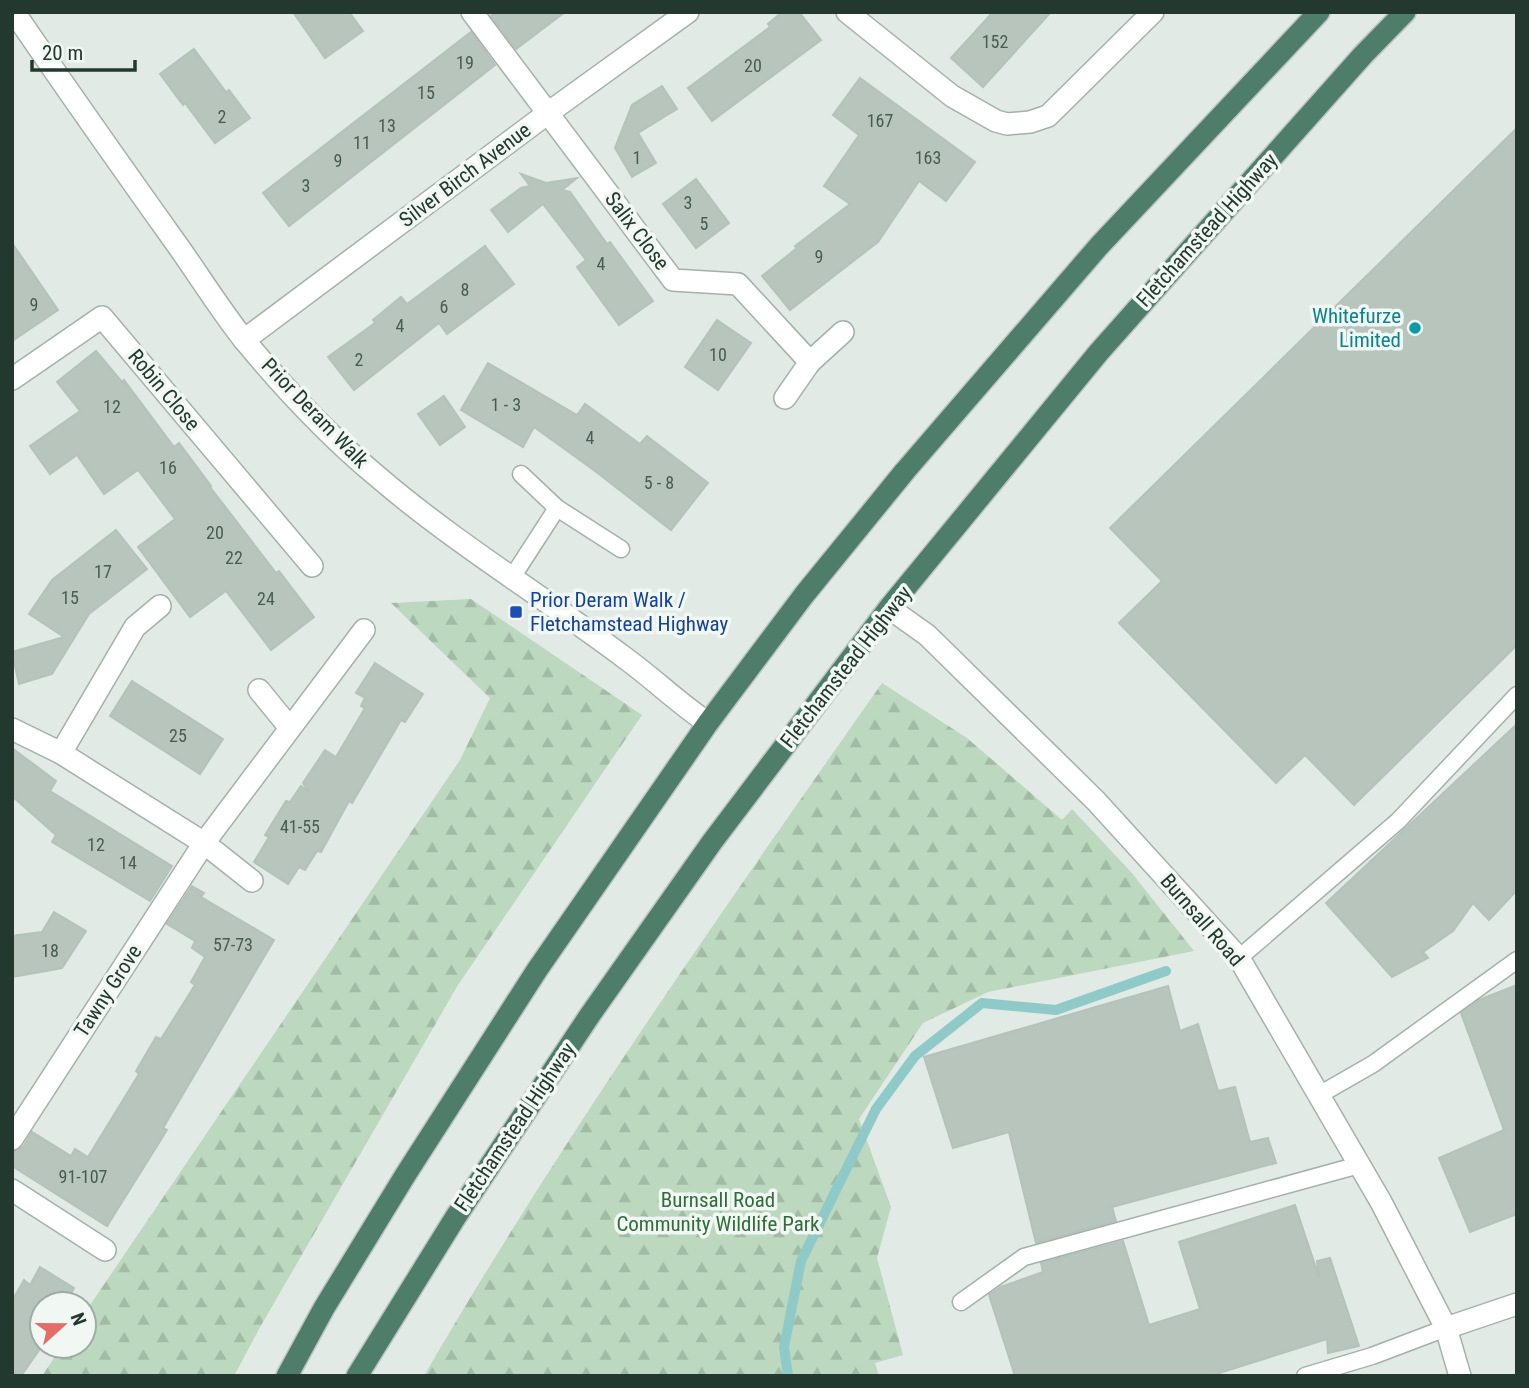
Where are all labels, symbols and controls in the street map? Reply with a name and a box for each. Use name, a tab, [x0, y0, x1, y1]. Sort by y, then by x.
scale bar	[32, 28, 135, 72]
house number: 152	[982, 31, 1008, 52]
text: 20 m	[42, 41, 83, 65]
house number: 19	[456, 52, 474, 73]
house number: 20	[744, 55, 762, 76]
house number: 15	[417, 82, 435, 103]
house number: 2	[218, 106, 227, 127]
house number: 167	[867, 110, 893, 131]
house number: 13	[378, 115, 396, 136]
street label: Silver Birch Avenue	[395, 118, 535, 232]
house number: 11	[353, 132, 371, 153]
house number: 1	[633, 147, 641, 168]
house number: 163	[915, 147, 941, 168]
street label: Fletchamstead Highway	[1132, 148, 1282, 312]
house number: 9	[334, 150, 342, 171]
house number: 3	[302, 175, 310, 196]
street label: Salix Close	[600, 187, 674, 275]
house number: 3	[684, 192, 692, 213]
house number: 5	[700, 213, 709, 234]
house number: 9	[815, 246, 823, 267]
house number: 4	[597, 253, 606, 274]
house number: 8	[461, 279, 469, 300]
house number: 9	[30, 294, 38, 315]
house number: 6	[440, 296, 448, 317]
place label: Whitefurze Limited	[1312, 304, 1401, 352]
house number: 4	[396, 315, 405, 336]
marker: Whitefurze Limited	[1407, 320, 1423, 336]
house number: 10	[709, 344, 727, 365]
street label: Robin Close	[123, 345, 205, 436]
house number: 2	[355, 349, 364, 370]
street label: Prior Deram Walk	[257, 353, 374, 473]
house number: 1 - 3	[491, 394, 521, 415]
house number: 12	[103, 396, 121, 417]
house number: 4	[586, 427, 595, 448]
house number: 16	[159, 457, 177, 478]
house number: 5 - 8	[644, 472, 674, 493]
house number: 20	[206, 522, 224, 543]
house number: 22	[225, 547, 243, 568]
house number: 17	[94, 561, 112, 582]
street label: Fletchamstead Highway	[776, 581, 917, 753]
house number: 15	[61, 587, 79, 608]
house number: 24	[257, 588, 275, 609]
place label: Prior Deram Walk / Fletchamstead Highway	[530, 588, 729, 636]
marker: Prior Deram Walk / Fletchamstead Highway	[508, 604, 524, 620]
house number: 25	[169, 725, 187, 746]
house number: 41-55	[280, 816, 320, 837]
house number: 12	[87, 834, 105, 855]
house number: 14	[119, 852, 137, 873]
street label: Burnsall Road	[1155, 869, 1249, 971]
house number: 57-73	[213, 934, 253, 955]
house number: 18	[41, 940, 59, 961]
street label: Tawny Grove	[69, 940, 147, 1042]
street label: Fletchamstead Highway	[450, 1038, 581, 1216]
house number: 91-107	[59, 1166, 108, 1187]
park label: Burnsall Road Community Wildlife Park	[616, 1188, 820, 1236]
north arrow	[28, 1290, 98, 1360]
text: N	[66, 1310, 91, 1329]

